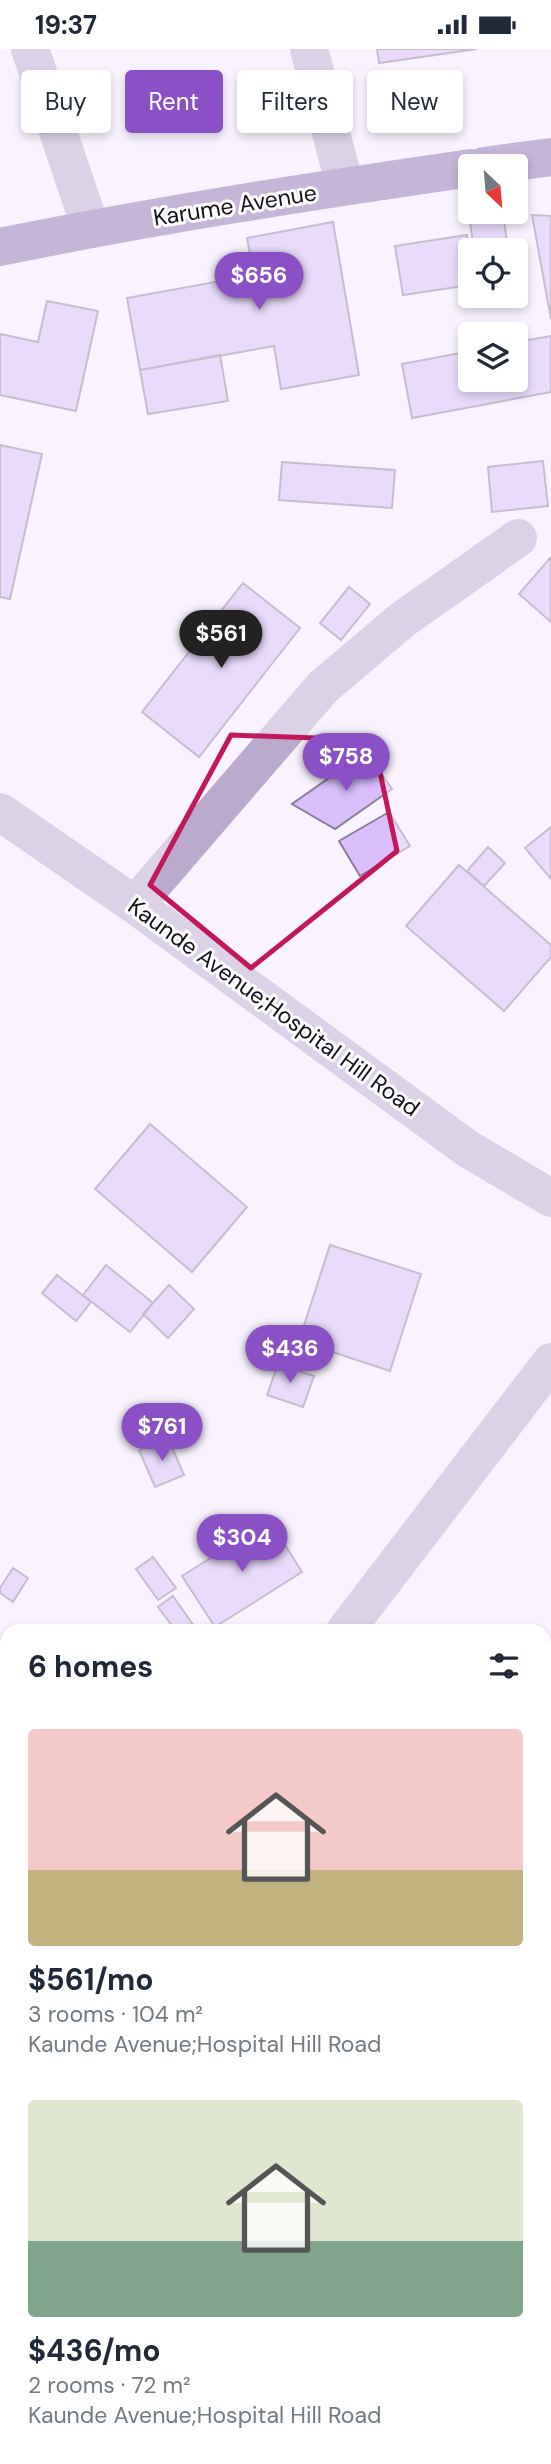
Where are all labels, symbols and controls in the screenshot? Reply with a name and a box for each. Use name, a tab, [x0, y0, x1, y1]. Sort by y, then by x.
text: 19:37	[35, 8, 97, 42]
chip: Buy	[21, 70, 111, 133]
chip: Rent	[125, 70, 223, 133]
chip: Filters	[237, 70, 353, 133]
chip: New	[367, 70, 463, 133]
north arrow	[458, 154, 528, 224]
map controls	[458, 154, 528, 392]
street label: Karume Avenue	[151, 177, 319, 233]
button: locate	[458, 238, 528, 308]
pin: $656	[218, 253, 300, 312]
text: $656	[231, 260, 287, 290]
button: layers	[458, 322, 528, 392]
pin: $561	[180, 611, 262, 670]
text: $561	[195, 618, 247, 648]
pin: $758	[305, 733, 387, 793]
text: $758	[319, 741, 373, 771]
street label: Kaunde Avenue;Hospital Hill Road	[122, 891, 426, 1123]
pin: $436	[249, 1325, 331, 1385]
text: $436	[261, 1333, 319, 1363]
pin: $761	[121, 1403, 203, 1463]
text: $761	[138, 1411, 186, 1441]
pin: $304	[201, 1515, 283, 1574]
text: $304	[213, 1522, 271, 1552]
text: 6 homes	[28, 1647, 153, 1686]
icon: filters	[485, 1647, 523, 1685]
icon: home	[213, 1774, 339, 1900]
text: $561/mo	[28, 1960, 154, 1999]
text: 3 rooms · 104 m²	[28, 1999, 203, 2029]
text: Kaunde Avenue;Hospital Hill Road	[28, 2029, 381, 2059]
icon: home	[213, 2145, 339, 2271]
text: $436/mo	[28, 2331, 160, 2370]
text: 2 rooms · 72 m²	[28, 2370, 191, 2400]
text: Kaunde Avenue;Hospital Hill Road	[28, 2400, 381, 2430]

